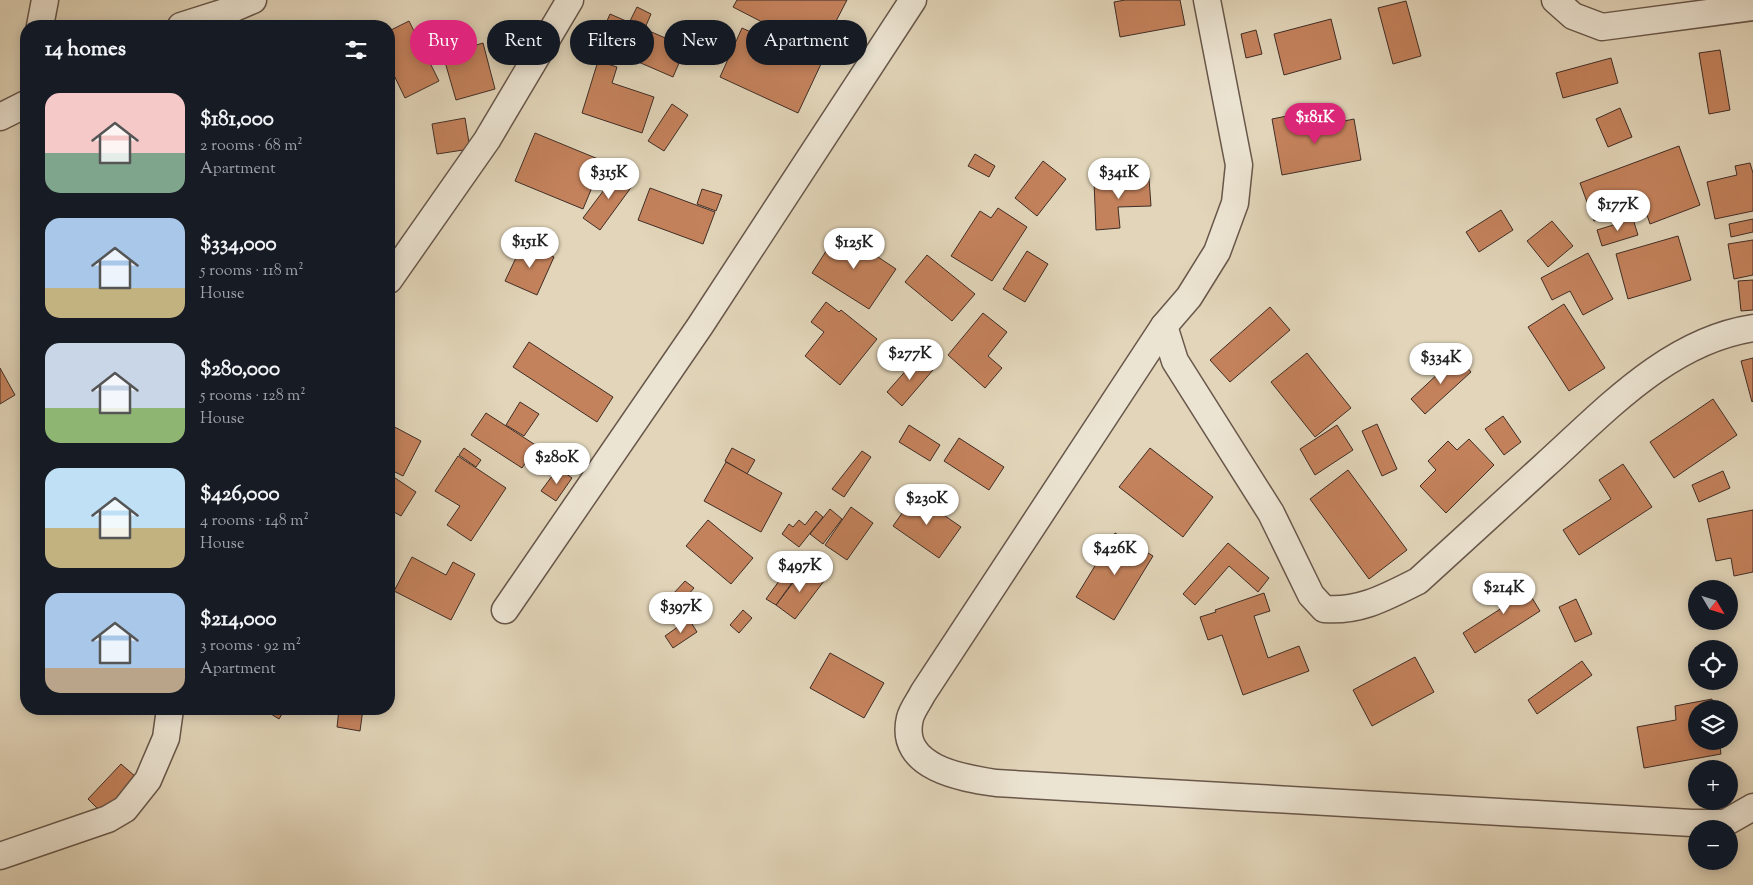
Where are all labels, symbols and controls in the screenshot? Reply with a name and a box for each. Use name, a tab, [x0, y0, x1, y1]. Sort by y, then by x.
chip: Buy	[410, 20, 477, 65]
chip: Rent	[487, 20, 560, 65]
chip: Filters	[570, 20, 654, 65]
chip: New	[664, 20, 736, 65]
chip: Apartment	[746, 20, 867, 65]
text: 14 homes	[45, 35, 126, 65]
icon: filters	[342, 36, 370, 64]
pin: $181K	[1280, 102, 1350, 145]
text: $181,000	[200, 105, 274, 135]
text: $181K	[1296, 107, 1335, 130]
icon: home	[85, 113, 145, 173]
text: 2 rooms · 68 m²	[200, 135, 303, 158]
text: Apartment	[200, 158, 276, 181]
pin: $315K	[574, 158, 644, 200]
pin: $341K	[1084, 158, 1154, 200]
text: $315K	[590, 162, 628, 185]
text: $341K	[1099, 162, 1139, 185]
pin: $177K	[1583, 190, 1653, 232]
text: $177K	[1597, 194, 1639, 217]
pin: $151K	[495, 226, 565, 269]
pin: $125K	[819, 228, 889, 270]
text: $334,000	[200, 230, 277, 260]
text: $151K	[512, 231, 548, 254]
text: $125K	[835, 232, 873, 255]
icon: home	[85, 238, 145, 298]
text: 5 rooms · 118 m²	[200, 260, 304, 283]
text: House	[200, 283, 244, 306]
pin: $277K	[875, 338, 945, 381]
pin: $334K	[1406, 342, 1476, 385]
text: $277K	[888, 343, 932, 366]
text: $334K	[1420, 347, 1462, 370]
text: $280,000	[200, 355, 280, 385]
icon: home	[85, 363, 145, 423]
text: 5 rooms · 128 m²	[200, 385, 306, 408]
text: House	[200, 408, 244, 431]
pin: $280K	[522, 442, 592, 485]
text: $280K	[535, 447, 579, 470]
text: $426,000	[200, 480, 280, 510]
pin: $230K	[892, 484, 962, 526]
icon: home	[85, 488, 145, 548]
text: $230K	[906, 488, 948, 511]
text: 4 rooms · 148 m²	[200, 510, 309, 533]
text: House	[200, 533, 244, 556]
pin: $426K	[1080, 534, 1150, 576]
text: $426K	[1093, 538, 1137, 561]
pin: $497K	[765, 550, 835, 593]
text: $497K	[778, 555, 822, 578]
pin: $214K	[1469, 572, 1539, 615]
text: $214K	[1483, 577, 1525, 600]
north arrow	[1688, 580, 1738, 630]
map controls	[1688, 580, 1738, 870]
pin: $397K	[646, 592, 716, 634]
text: $397K	[660, 596, 702, 619]
text: $214,000	[200, 605, 277, 635]
icon: home	[85, 613, 145, 673]
text: 3 rooms · 92 m²	[200, 635, 301, 658]
button: locate	[1688, 640, 1738, 690]
text: Apartment	[200, 658, 276, 681]
button: layers	[1688, 700, 1738, 750]
button: +	[1688, 760, 1738, 810]
button: −	[1688, 820, 1738, 870]

